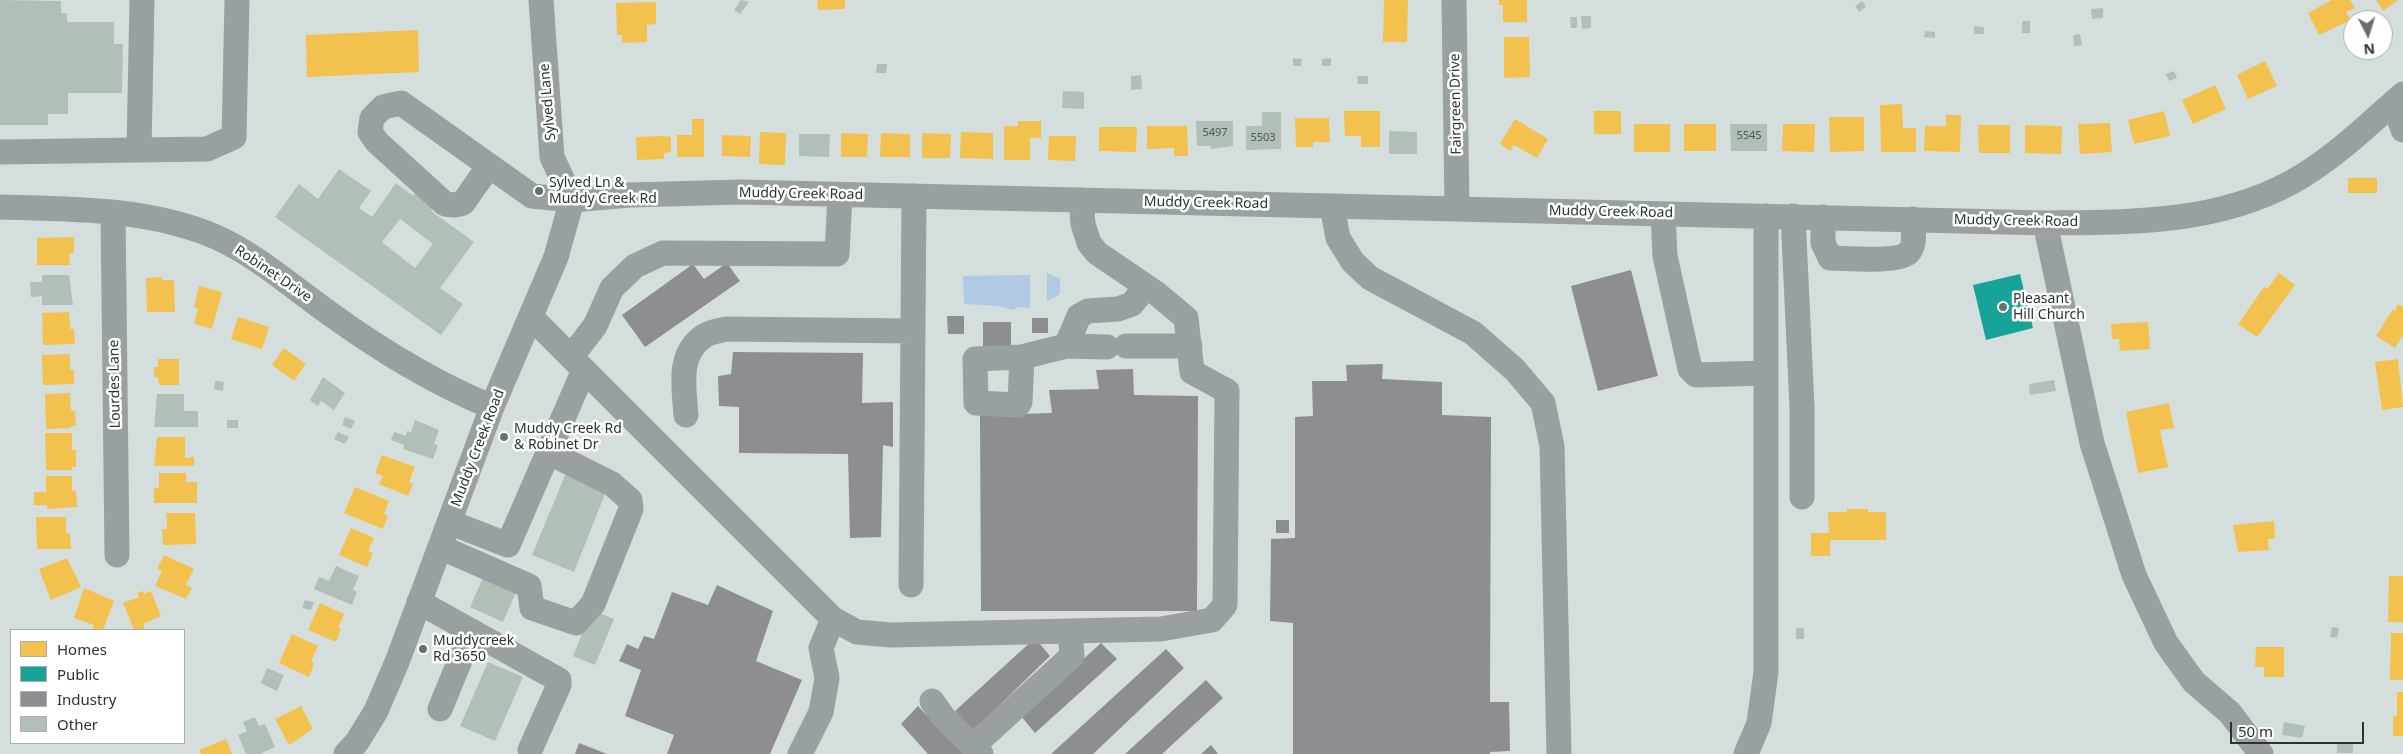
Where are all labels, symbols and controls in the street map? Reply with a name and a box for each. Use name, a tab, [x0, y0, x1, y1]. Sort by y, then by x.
north arrow	[2343, 10, 2393, 60]
text: N	[2363, 39, 2376, 59]
street label: Fairgreen Drive	[1447, 53, 1465, 155]
street label: Sylved Lane	[536, 63, 560, 141]
house number: 5497	[1202, 126, 1228, 140]
house number: 5545	[1736, 129, 1762, 143]
house number: 5503	[1250, 131, 1276, 145]
place label: Sylved Ln & Muddy Creek Rd	[549, 175, 657, 208]
marker: Sylved Ln & Muddy Creek Rd	[533, 185, 545, 197]
street label: Muddy Creek Road	[739, 185, 863, 203]
street label: Muddy Creek Road	[1144, 194, 1268, 212]
street label: Muddy Creek Road	[1549, 203, 1673, 221]
street label: Muddy Creek Road	[1954, 212, 2078, 230]
street label: Robinet Drive	[231, 242, 315, 306]
place label: Pleasant Hill Church	[2013, 291, 2085, 324]
marker: Pleasant Hill Church	[1997, 301, 2009, 313]
street label: Lourdes Lane	[106, 340, 124, 428]
street label: Muddy Creek Road	[448, 387, 508, 509]
place label: Muddy Creek Rd & Robinet Dr	[514, 421, 622, 454]
marker: Muddy Creek Rd & Robinet Dr	[498, 431, 510, 443]
legend	[10, 629, 185, 744]
place label: Muddycreek Rd 3650	[433, 633, 514, 666]
text: Homes	[57, 639, 107, 659]
marker: Muddycreek Rd 3650	[417, 643, 429, 655]
text: Public	[57, 664, 100, 684]
text: Industry	[57, 689, 116, 709]
scale bar	[2233, 712, 2367, 744]
text: Other	[57, 714, 98, 734]
text: 50 m	[2238, 721, 2273, 741]

